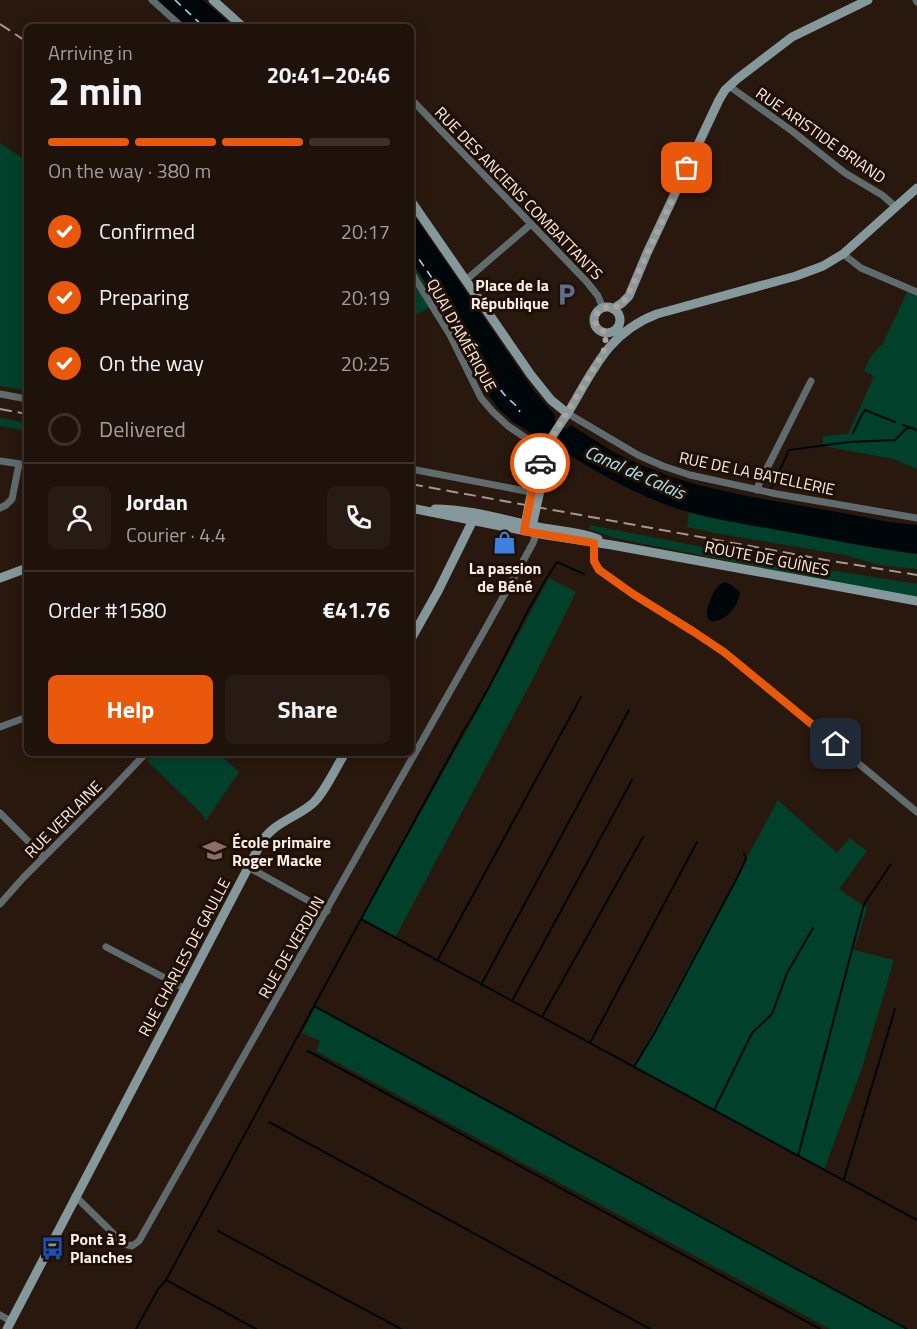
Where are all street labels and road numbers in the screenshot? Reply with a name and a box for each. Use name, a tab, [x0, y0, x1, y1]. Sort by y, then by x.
street label: RUE ARISTIDE BRIAND	[751, 81, 891, 189]
street label: RUE DES ANCIENS COMBATTANTS	[429, 101, 609, 285]
street label: QUAI D'AMÉRIQUE	[421, 274, 503, 396]
street label: RUE DE LA BATELLERIE	[677, 445, 837, 501]
street label: ROUTE DE GUÎNES	[703, 534, 831, 582]
street label: RUE VERLAINE	[19, 775, 107, 863]
street label: RUE CHARLES DE GAULLE	[132, 873, 236, 1041]
street label: RUE DE VERDUN	[252, 891, 330, 1003]

